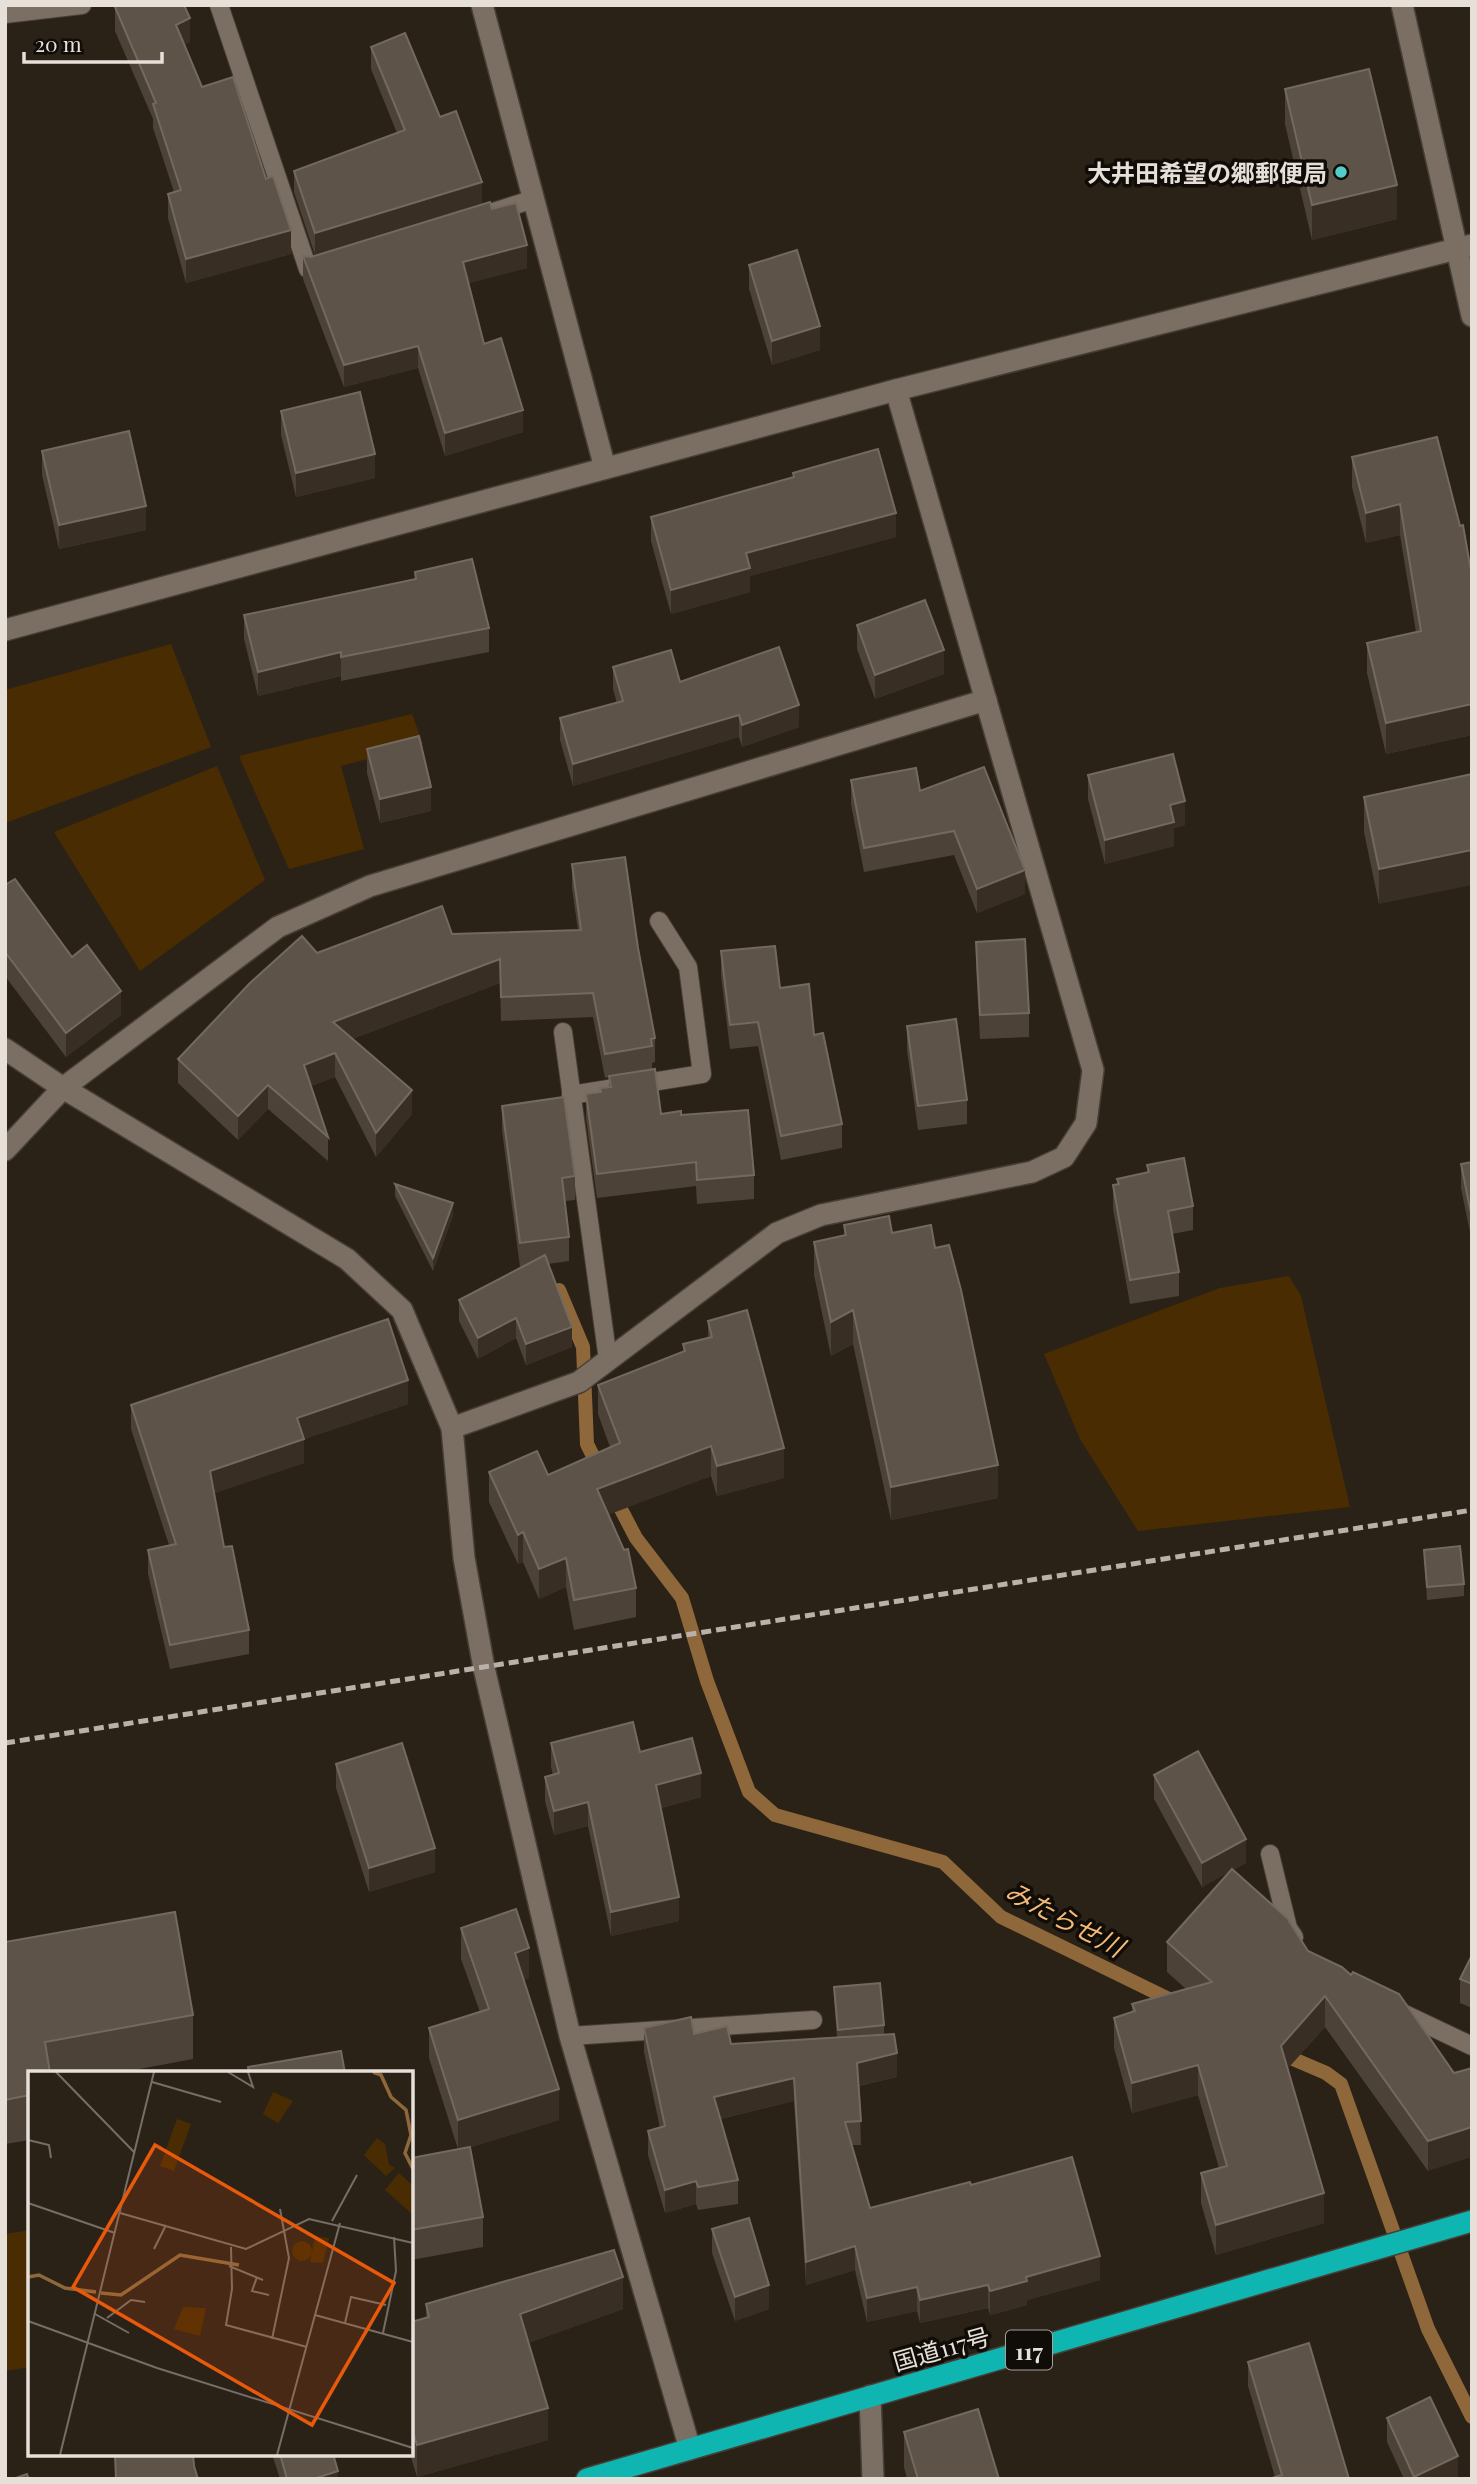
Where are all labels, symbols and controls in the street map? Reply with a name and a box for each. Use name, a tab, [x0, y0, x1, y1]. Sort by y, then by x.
scale bar	[24, 21, 163, 65]
text: 20 m	[35, 29, 82, 57]
place label: 大井田希望の郷郵便局	[1087, 156, 1327, 188]
marker: 大井田希望の郷郵便局	[1333, 164, 1349, 180]
water label: みたらせ川	[1000, 1872, 1133, 1965]
inset map	[28, 2071, 413, 2456]
street label: 国道117号	[889, 2319, 993, 2377]
road number: 117	[1006, 2330, 1052, 2370]

